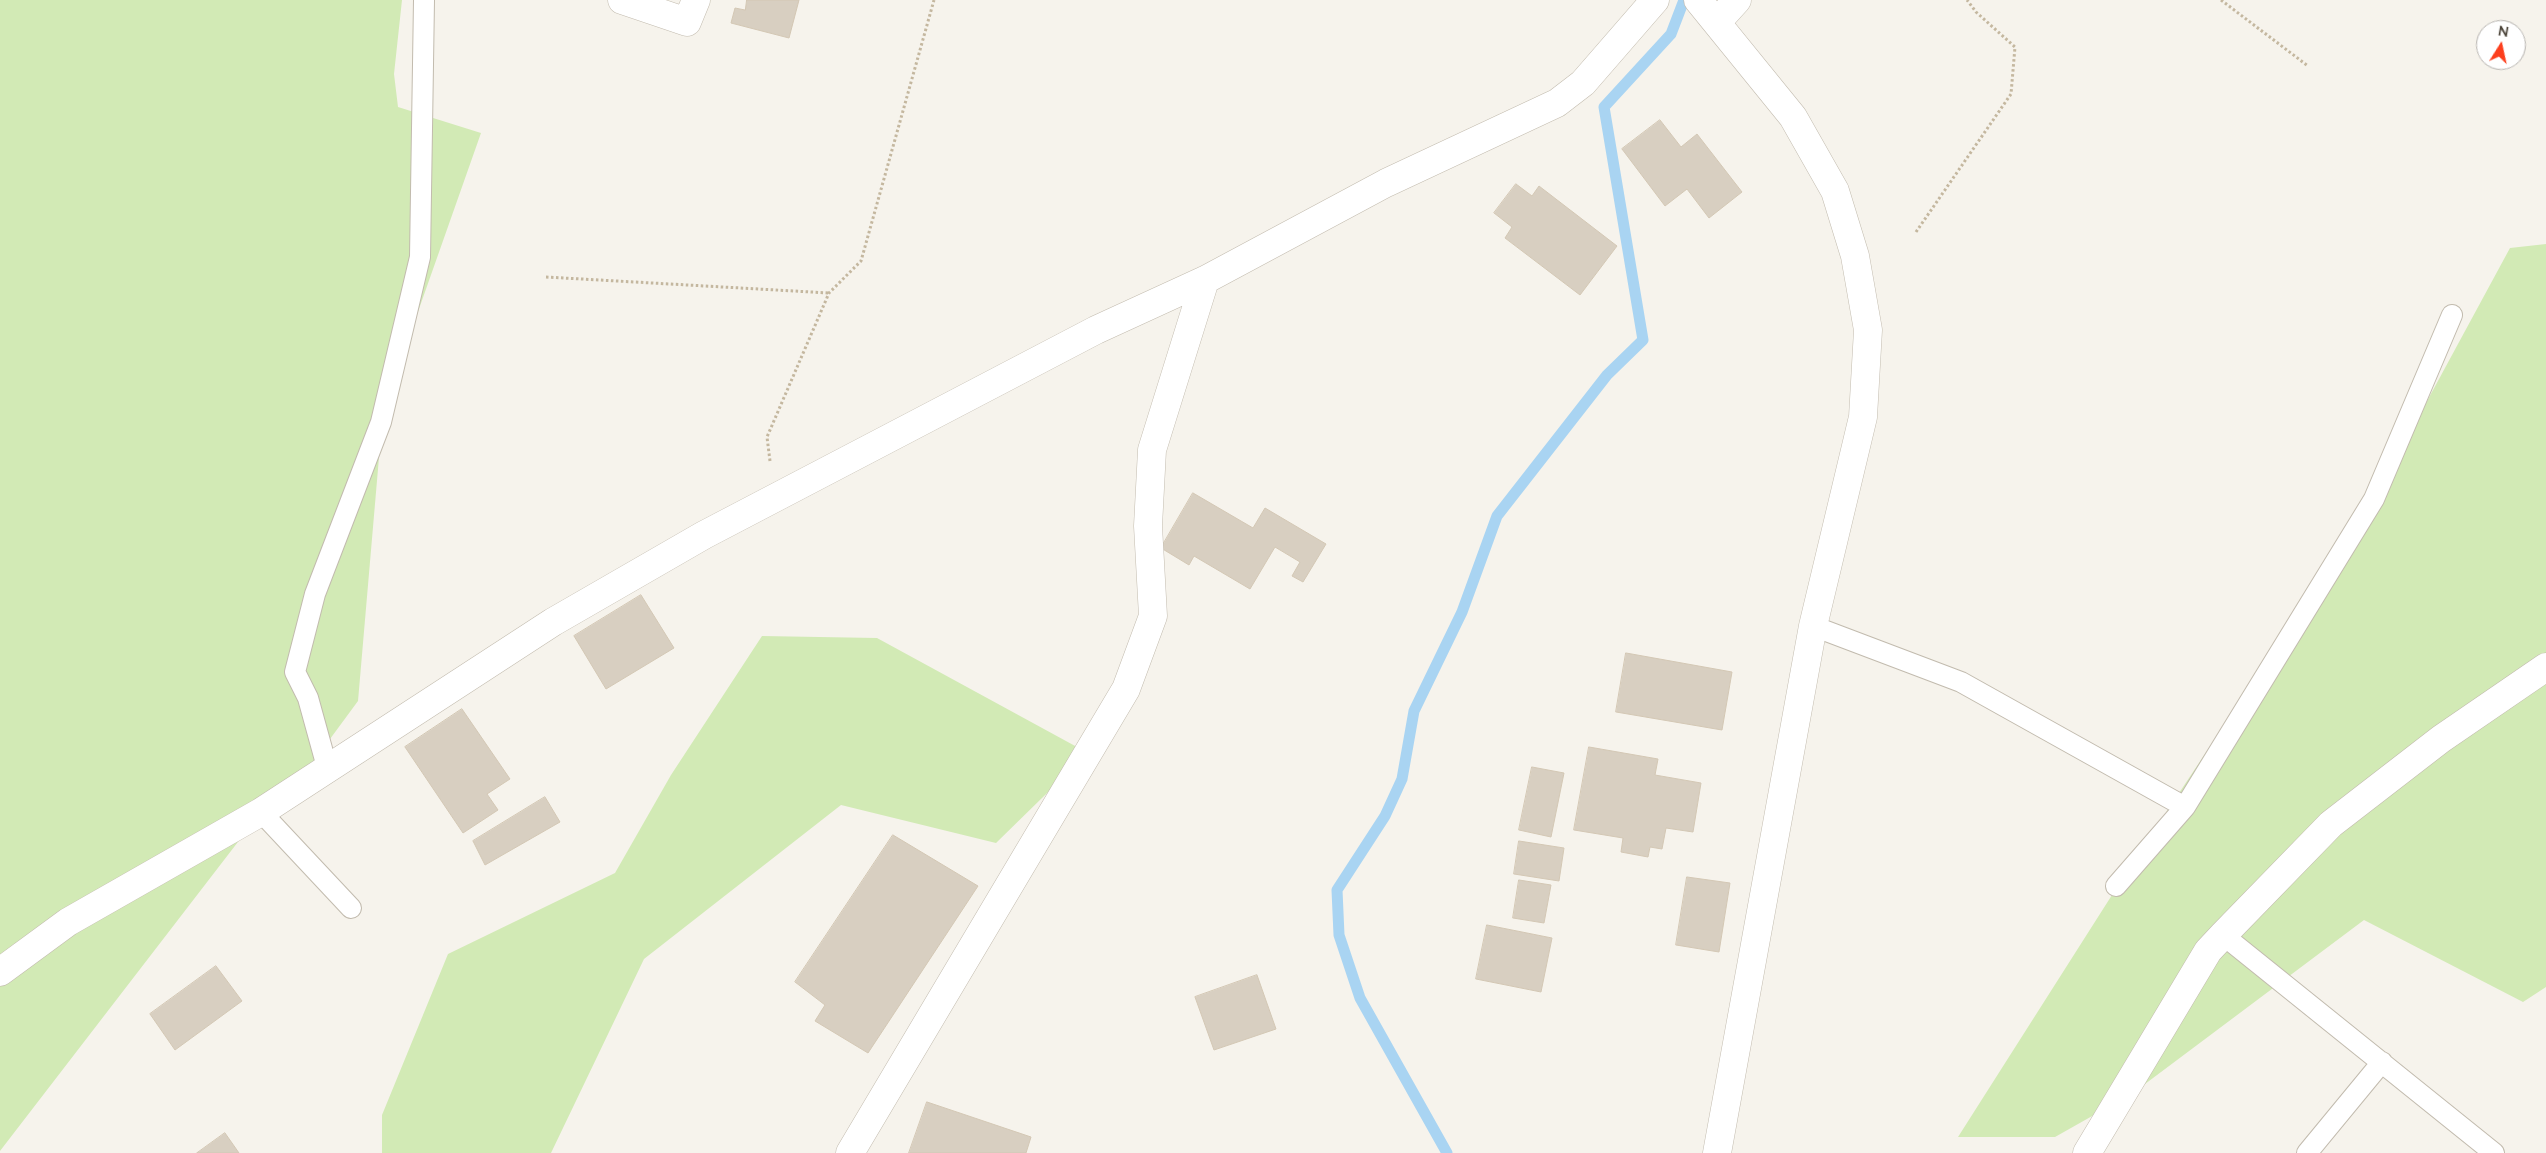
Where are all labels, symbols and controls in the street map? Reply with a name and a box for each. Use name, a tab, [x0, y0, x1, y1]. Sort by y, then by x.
north arrow	[2476, 20, 2526, 70]
text: N	[2497, 21, 2510, 41]

